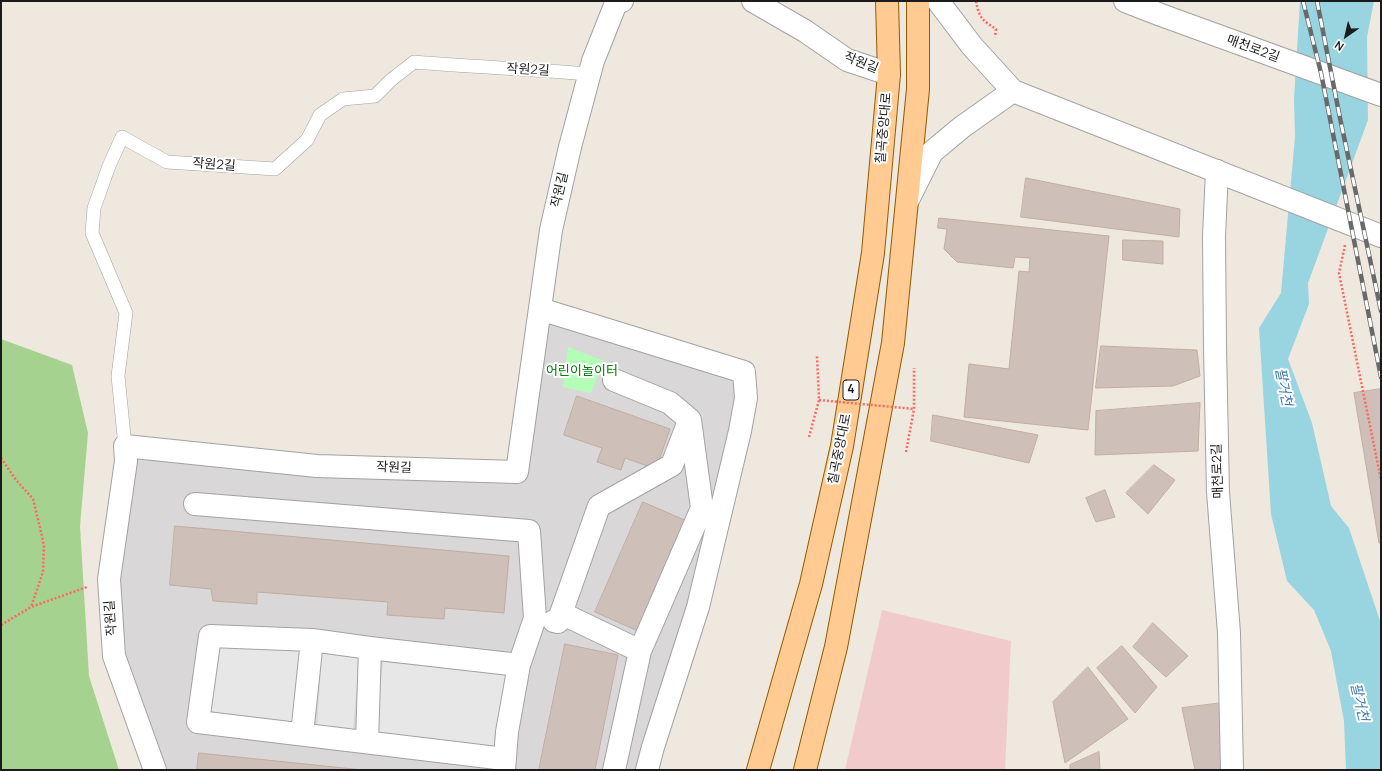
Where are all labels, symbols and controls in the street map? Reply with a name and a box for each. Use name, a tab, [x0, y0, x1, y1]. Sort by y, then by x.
north arrow	[1326, 16, 1366, 56]
street label: 매천로2길	[1224, 32, 1282, 66]
text: N	[1332, 38, 1346, 55]
street label: 작원길	[841, 49, 881, 77]
street label: 작원2길	[506, 61, 550, 79]
street label: 칠곡중앙대로	[873, 92, 895, 164]
street label: 작원2길	[192, 156, 236, 174]
street label: 작원길	[548, 171, 572, 209]
park label: 어린이놀이터	[546, 363, 618, 379]
water label: 팔거천	[1271, 366, 1295, 408]
road number: 4	[843, 380, 859, 400]
street label: 칠곡중앙대로	[825, 412, 855, 486]
street label: 매천로2길	[1209, 443, 1227, 499]
street label: 작원길	[376, 460, 412, 476]
street label: 작원길	[102, 600, 120, 636]
water label: 팔거천	[1346, 681, 1372, 723]

